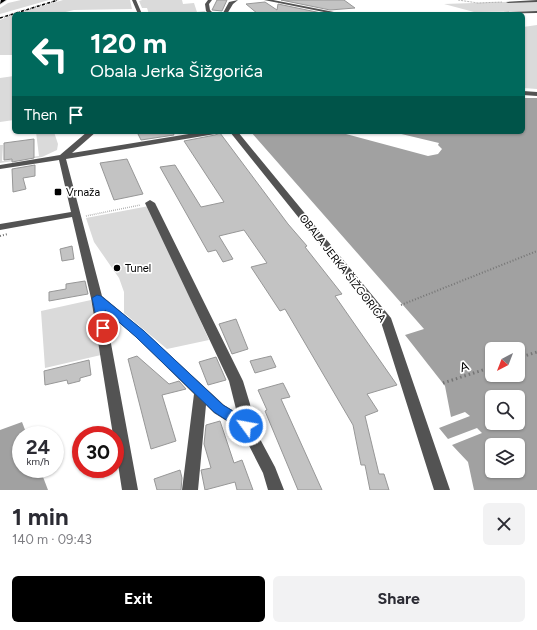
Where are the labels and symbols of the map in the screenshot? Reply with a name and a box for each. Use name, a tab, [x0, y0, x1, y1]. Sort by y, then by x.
place label: Vrnaža	[66, 186, 100, 199]
marker: Vrnaža	[53, 187, 63, 197]
street label: OBALA JERKA ŠIŽGORIĆA	[296, 211, 390, 325]
place label: Tunel	[125, 262, 151, 275]
marker: Tunel	[112, 263, 122, 273]
pin	[86, 311, 120, 345]
north arrow	[485, 342, 525, 382]
street label: A	[458, 358, 471, 375]
position arrow	[225, 405, 267, 447]
speed limit sign: 30	[72, 426, 124, 478]

